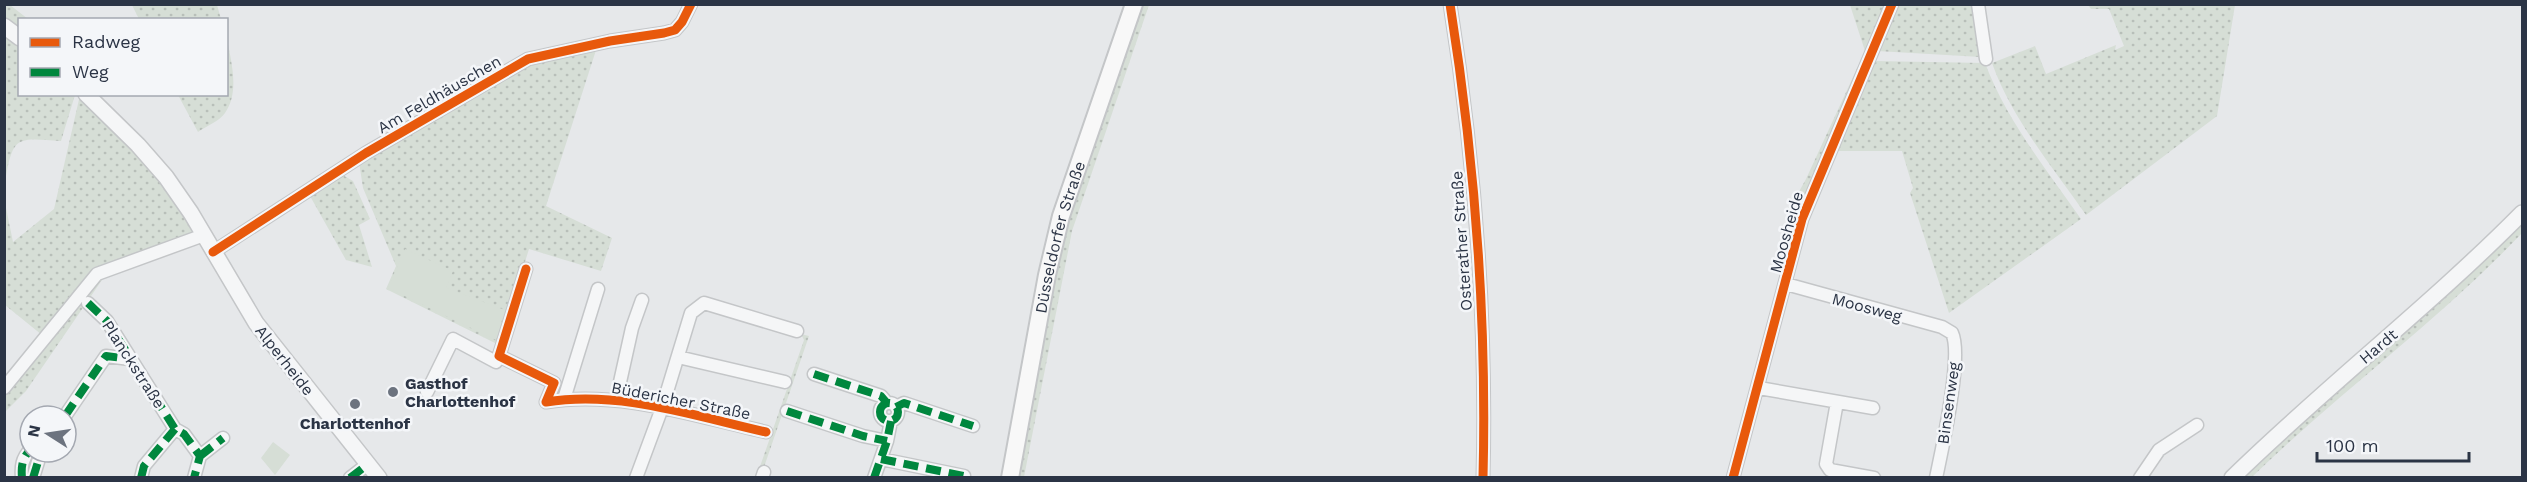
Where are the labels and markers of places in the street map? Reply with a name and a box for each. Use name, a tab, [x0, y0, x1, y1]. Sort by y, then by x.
place label: Gasthof Charlottenhof	[405, 374, 516, 411]
marker: Gasthof Charlottenhof	[386, 385, 400, 399]
marker: Charlottenhof	[348, 397, 362, 411]
place label: Charlottenhof	[300, 414, 411, 433]

